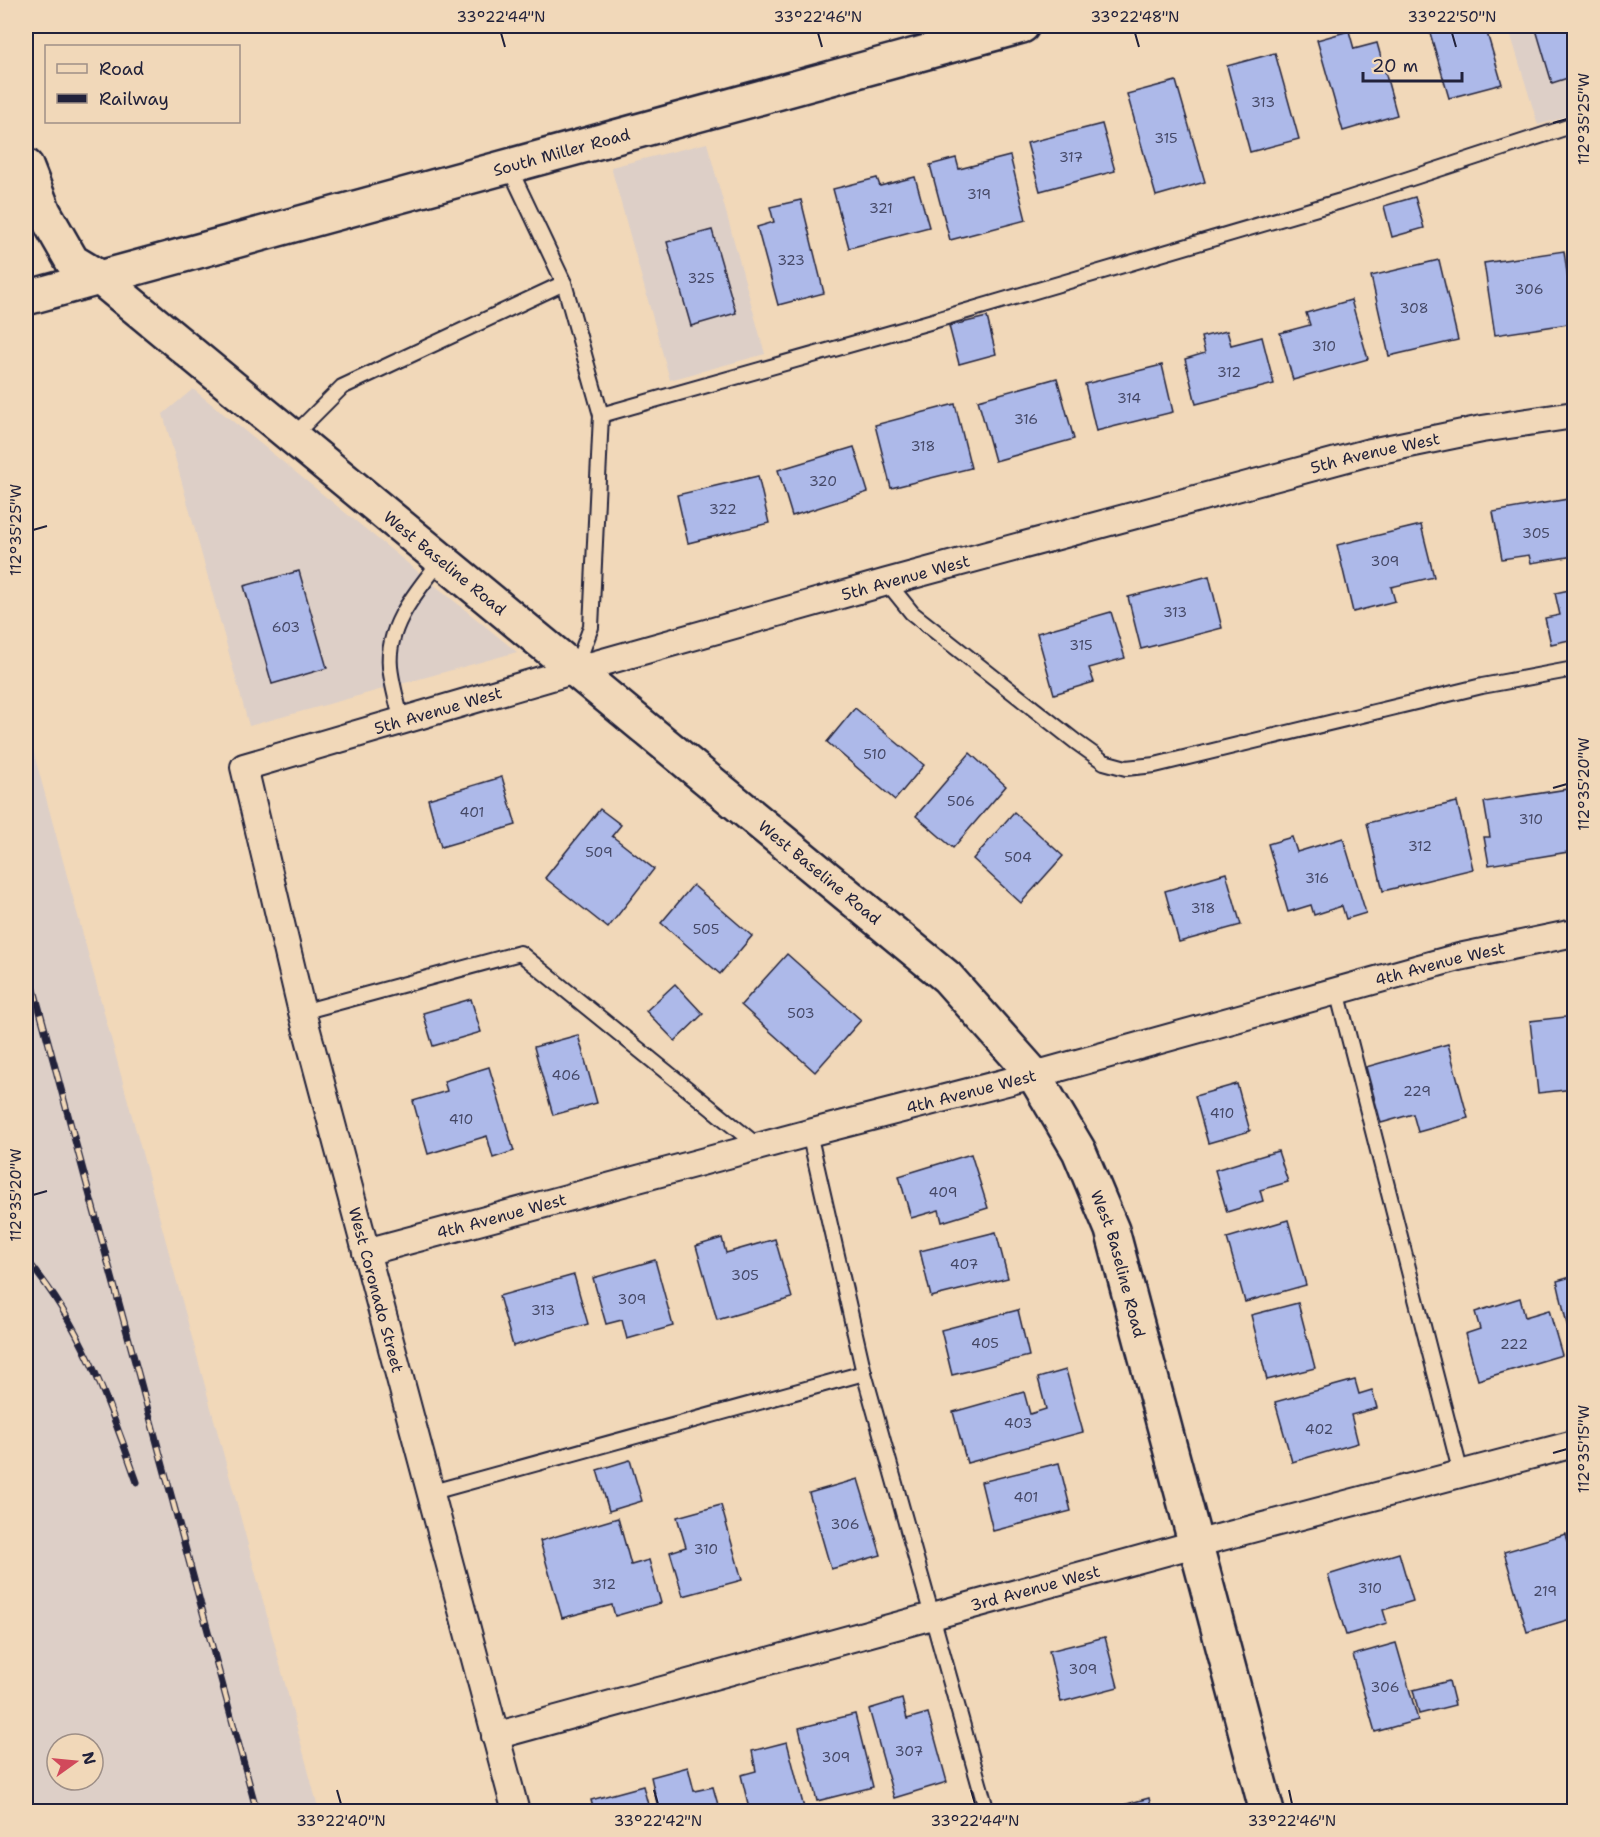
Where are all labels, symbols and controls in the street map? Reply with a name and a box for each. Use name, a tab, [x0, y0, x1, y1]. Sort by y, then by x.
text: 33°22'44"N	[457, 7, 545, 27]
text: 33°22'46"N	[774, 7, 862, 27]
text: 33°22'48"N	[1091, 7, 1179, 27]
text: 33°22'50"N	[1408, 7, 1496, 27]
legend	[45, 45, 240, 123]
scale bar	[1363, 45, 1462, 83]
text: 20 m	[1372, 54, 1418, 78]
text: Road	[99, 57, 144, 81]
text: 112°35'25"W	[1574, 73, 1594, 165]
text: Railway	[99, 87, 169, 111]
house number: 313	[1251, 93, 1275, 111]
street label: South Miller Road	[491, 123, 632, 180]
house number: 315	[1154, 129, 1178, 147]
house number: 317	[1059, 148, 1083, 166]
house number: 319	[967, 185, 991, 203]
house number: 321	[869, 199, 893, 217]
house number: 323	[777, 251, 805, 269]
house number: 325	[688, 269, 714, 287]
house number: 306	[1515, 280, 1543, 298]
house number: 308	[1400, 299, 1428, 317]
house number: 310	[1312, 337, 1336, 355]
house number: 312	[1217, 363, 1241, 381]
house number: 314	[1117, 389, 1141, 407]
house number: 316	[1014, 410, 1038, 428]
street label: 5th Avenue West	[1308, 428, 1442, 478]
house number: 318	[911, 437, 935, 455]
house number: 320	[809, 472, 837, 490]
text: 112°35'25"W	[6, 484, 26, 576]
house number: 322	[709, 500, 737, 518]
street label: West Baseline Road	[379, 506, 511, 620]
house number: 305	[1522, 524, 1550, 542]
street label: 5th Avenue West	[839, 550, 972, 605]
house number: 309	[1371, 552, 1399, 570]
house number: 313	[1163, 603, 1187, 621]
house number: 603	[272, 618, 300, 636]
house number: 315	[1069, 636, 1093, 654]
street label: 5th Avenue West	[372, 682, 504, 739]
text: 112°35'20"W	[1574, 737, 1594, 831]
house number: 510	[863, 745, 887, 763]
house number: 506	[947, 792, 975, 810]
house number: 401	[460, 803, 484, 821]
house number: 310	[1519, 810, 1543, 828]
street label: West Baseline Road	[754, 815, 886, 929]
house number: 312	[1408, 837, 1432, 855]
house number: 509	[585, 843, 613, 861]
house number: 504	[1004, 848, 1032, 866]
house number: 316	[1305, 869, 1329, 887]
house number: 318	[1191, 899, 1215, 917]
house number: 505	[693, 920, 719, 938]
street label: 4th Avenue West	[1372, 937, 1507, 990]
house number: 503	[787, 1004, 815, 1022]
street label: 4th Avenue West	[904, 1064, 1038, 1118]
house number: 406	[551, 1066, 581, 1084]
house number: 229	[1403, 1082, 1431, 1100]
house number: 410	[1210, 1104, 1234, 1122]
house number: 410	[449, 1110, 473, 1128]
text: 112°35'20"W	[6, 1148, 26, 1242]
house number: 409	[929, 1183, 957, 1201]
street label: West Baseline Road	[1086, 1187, 1151, 1340]
street label: 4th Avenue West	[434, 1188, 568, 1243]
street label: West Coronado Street	[344, 1205, 408, 1375]
house number: 407	[950, 1255, 978, 1273]
house number: 305	[731, 1266, 759, 1284]
house number: 309	[618, 1290, 646, 1308]
house number: 313	[531, 1301, 555, 1319]
house number: 405	[971, 1334, 999, 1352]
house number: 222	[1500, 1335, 1528, 1353]
text: 112°35'15"W	[1574, 1405, 1594, 1493]
house number: 403	[1004, 1414, 1032, 1432]
house number: 402	[1305, 1420, 1333, 1438]
house number: 401	[1014, 1488, 1038, 1506]
house number: 306	[831, 1515, 859, 1533]
house number: 310	[694, 1540, 718, 1558]
street label: 3rd Avenue West	[968, 1560, 1102, 1616]
house number: 312	[592, 1575, 616, 1593]
house number: 310	[1358, 1579, 1382, 1597]
house number: 219	[1533, 1582, 1557, 1600]
house number: 309	[1069, 1660, 1097, 1678]
house number: 306	[1371, 1678, 1399, 1696]
north arrow	[45, 1732, 105, 1792]
house number: 307	[895, 1742, 923, 1760]
house number: 309	[822, 1748, 850, 1766]
text: N	[77, 1749, 101, 1767]
text: 33°22'40"N	[296, 1811, 386, 1831]
text: 33°22'42"N	[614, 1811, 702, 1831]
text: 33°22'44"N	[931, 1811, 1019, 1831]
text: 33°22'46"N	[1248, 1811, 1336, 1831]

